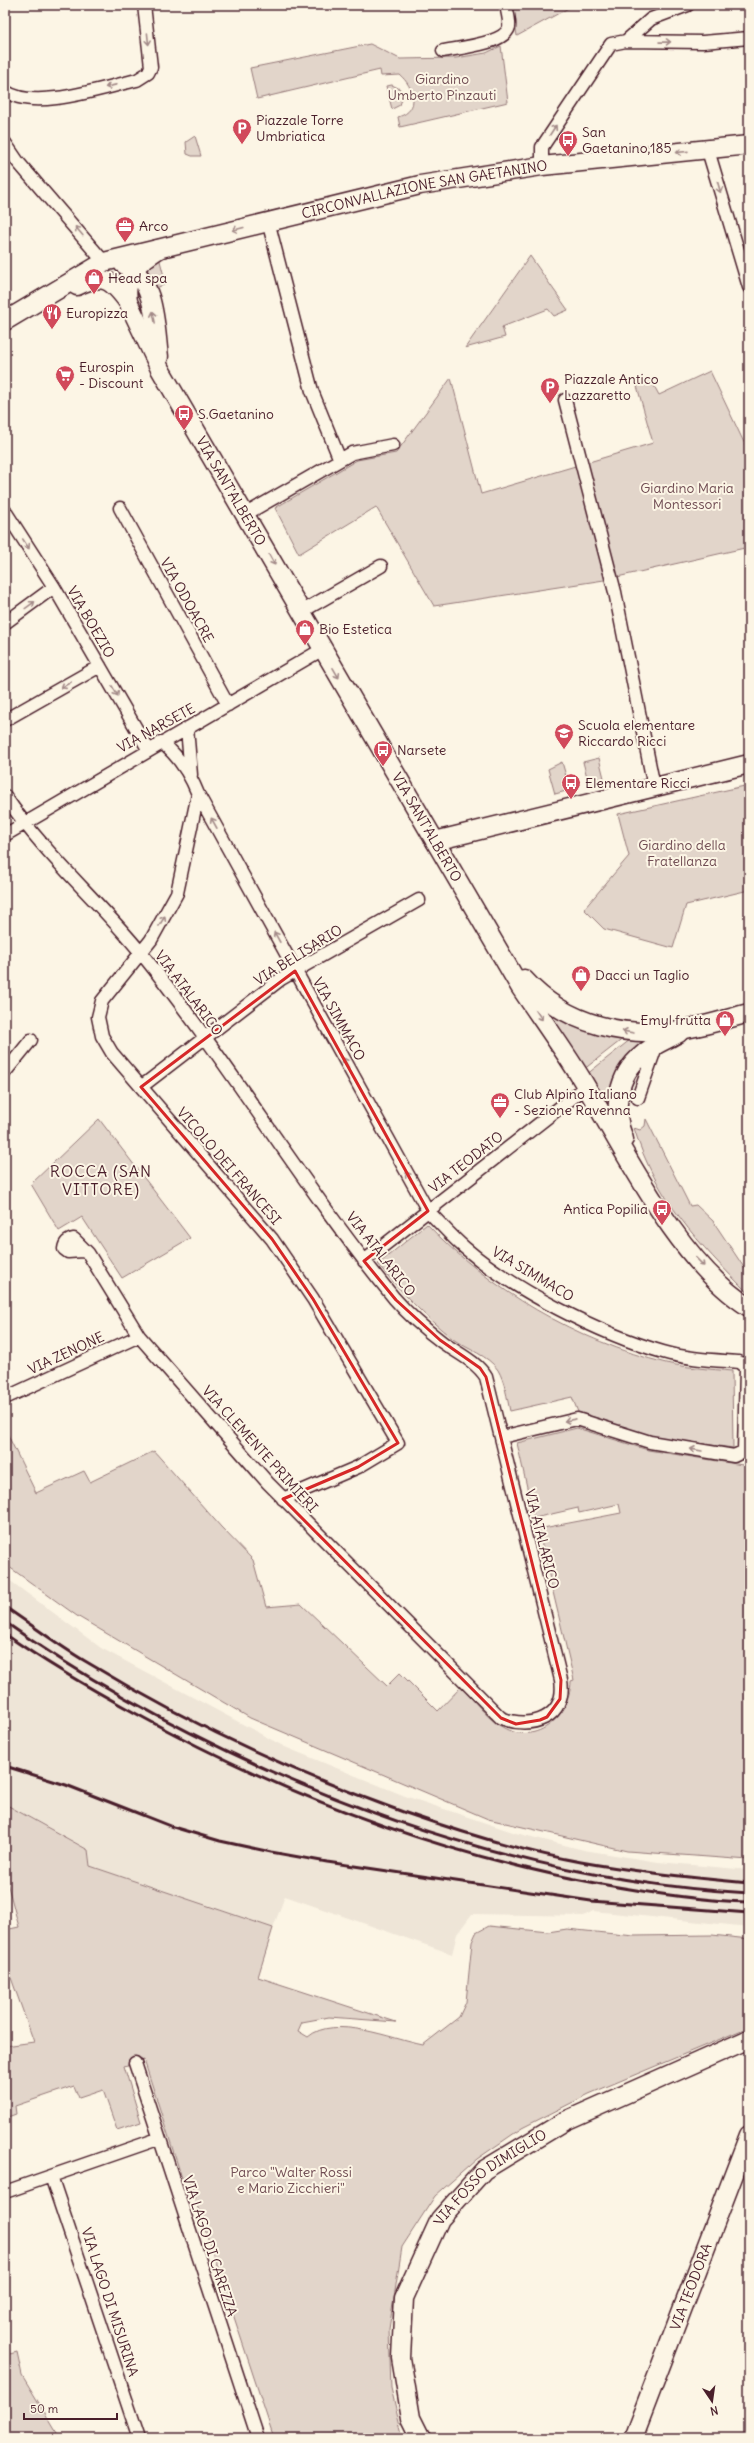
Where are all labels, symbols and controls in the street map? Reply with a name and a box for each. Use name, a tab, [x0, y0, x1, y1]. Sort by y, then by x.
one-way arrow	[144, 32, 152, 45]
one-way arrow	[658, 39, 671, 46]
park label: Giardino Umberto Pinzauti	[388, 70, 496, 104]
one-way arrow	[105, 82, 118, 90]
place label: Piazzale Torre Umbriatica	[256, 111, 344, 145]
parking icon: Piazzale Torre Umbriatica	[231, 117, 253, 145]
place label: San Gaetanino,185	[582, 123, 672, 157]
one-way arrow	[549, 125, 557, 136]
bus stop icon: San Gaetanino,185	[557, 129, 579, 157]
one-way arrow	[676, 149, 689, 156]
street label: CIRCONVALLAZIONE SAN GAETANINO	[300, 156, 549, 223]
one-way arrow	[716, 180, 723, 193]
office icon: Arco	[114, 215, 136, 243]
place label: Arco	[139, 217, 169, 235]
one-way arrow	[75, 226, 84, 237]
one-way arrow	[232, 226, 245, 233]
shop icon: Head spa	[83, 267, 105, 295]
place label: Head spa	[108, 269, 167, 287]
restaurant icon: Europizza	[41, 302, 63, 330]
place label: Europizza	[66, 304, 128, 322]
one-way arrow	[149, 311, 157, 324]
place label: Eurospin - Discount	[79, 358, 144, 392]
supermarket icon: Eurospin - Discount	[54, 364, 76, 392]
place label: Piazzale Antico Lazzaretto	[564, 370, 659, 404]
parking icon: Piazzale Antico Lazzaretto	[539, 376, 561, 404]
bus stop icon: S.Gaetanino	[173, 403, 195, 431]
place label: S.Gaetanino	[198, 405, 274, 423]
street label: VIA SANT'ALBERTO	[192, 433, 270, 549]
park label: Giardino Maria Montessori	[640, 479, 734, 513]
one-way arrow	[22, 538, 30, 549]
street label: VIA ODOACRE	[156, 554, 218, 646]
one-way arrow	[268, 554, 276, 566]
street label: VIA BOEZIO	[63, 583, 119, 661]
one-way arrow	[24, 601, 35, 609]
shop icon: Bio Estetica	[294, 618, 316, 646]
place label: Bio Estetica	[319, 620, 392, 638]
one-way arrow	[333, 667, 341, 679]
one-way arrow	[60, 682, 72, 690]
one-way arrow	[111, 685, 119, 697]
street label: VIA NARSETE	[114, 699, 198, 757]
place label: Scuola elementare Riccardo Ricci	[578, 716, 695, 750]
school or university icon: Scuola elementare Riccardo Ricci	[553, 722, 575, 750]
bus stop icon: Narsete	[372, 739, 394, 767]
place label: Narsete	[397, 741, 446, 759]
street label: VIA SANT'ALBERTO	[388, 769, 466, 885]
bus stop icon: Elementare Ricci	[560, 772, 582, 800]
place label: Elementare Ricci	[585, 774, 690, 792]
one-way arrow	[209, 817, 217, 829]
park label: Giardino della Fratellanza	[638, 836, 726, 870]
one-way arrow	[159, 915, 167, 927]
street label: VIA BELISARIO	[251, 921, 346, 989]
one-way arrow	[272, 931, 280, 943]
street label: VIA ATALARICO	[151, 947, 227, 1039]
shop icon: Dacci un Taglio	[570, 964, 592, 992]
place label: Dacci un Taglio	[595, 966, 689, 984]
street label: VIA SIMMACO	[309, 974, 369, 1064]
one-way arrow	[535, 1009, 543, 1020]
shop icon: Emyl frutta	[714, 1009, 736, 1037]
place label: Emyl frutta	[640, 1011, 711, 1029]
one-way arrow	[622, 1027, 635, 1035]
one-way arrow	[342, 1057, 350, 1069]
place label: Club Alpino Italiano - Sezione Ravenna	[514, 1085, 637, 1119]
office icon: Club Alpino Italiano - Sezione Ravenna	[489, 1091, 511, 1119]
street label: VICOLO DEI FRANCESI	[173, 1104, 285, 1228]
street label: VIA TEODATO	[425, 1127, 507, 1197]
district label: ROCCA (SAN VITTORE)	[50, 1161, 152, 1199]
one-way arrow	[405, 1171, 413, 1183]
bus stop icon: Antica Popilia	[651, 1198, 673, 1226]
place label: Antica Popilia	[563, 1200, 648, 1218]
street label: VIA ATALARICO	[342, 1208, 420, 1300]
street label: VIA SIMMACO	[489, 1242, 577, 1306]
one-way arrow	[695, 1257, 704, 1267]
street label: VIA ZENONE	[25, 1328, 107, 1378]
street label: VIA CLEMENTE PRIMIERI	[198, 1382, 322, 1516]
one-way arrow	[564, 1417, 577, 1425]
one-way arrow	[690, 1446, 703, 1454]
street label: VIA ATALARICO	[521, 1487, 563, 1591]
street label: VIA FOSSO DIMIGLIO	[429, 2125, 550, 2228]
park label: Parco "Walter Rossi e Mario Zicchieri"	[230, 2163, 352, 2197]
street label: VIA LAGO DI CAREZZA	[179, 2173, 241, 2319]
street label: VIA LAGO DI MISURINA	[77, 2225, 143, 2379]
street label: VIA TEODORA	[666, 2240, 716, 2333]
north arrow	[692, 2381, 732, 2421]
scale bar	[24, 2395, 117, 2421]
text: 50 m	[30, 2401, 59, 2416]
text: N	[709, 2403, 720, 2418]

